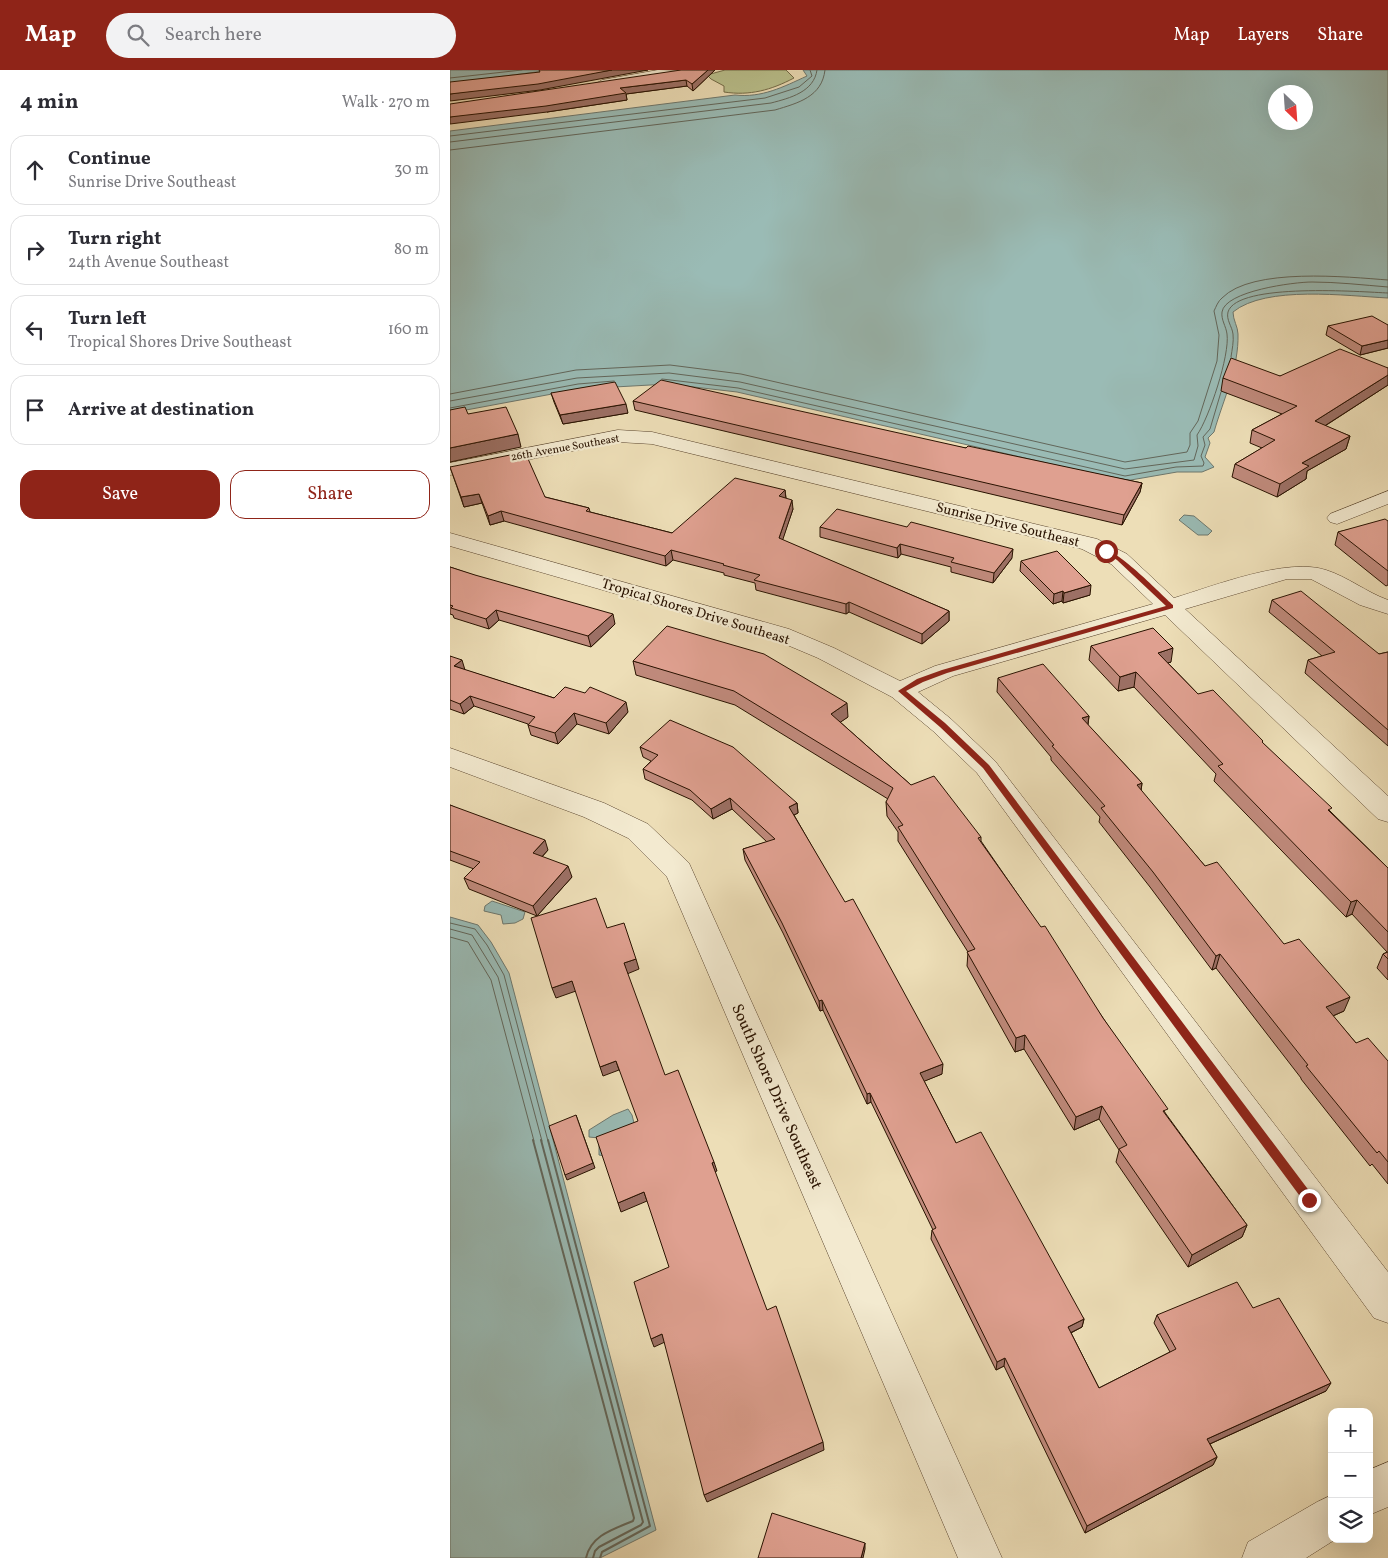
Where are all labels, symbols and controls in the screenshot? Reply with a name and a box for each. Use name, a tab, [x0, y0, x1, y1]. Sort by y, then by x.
search box	[106, 13, 456, 58]
text: Map	[25, 18, 76, 52]
icon: search	[124, 21, 152, 49]
text: Search here	[164, 22, 262, 48]
text: Map	[1173, 23, 1209, 48]
text: Layers	[1237, 23, 1289, 48]
text: Share	[1317, 23, 1363, 48]
north arrow	[1268, 85, 1313, 130]
text: 4 min	[20, 88, 79, 117]
text: Walk · 270 m	[342, 92, 430, 114]
text: Continue	[68, 146, 151, 172]
icon: ahead	[21, 156, 49, 184]
text: 30 m	[394, 159, 429, 181]
text: Sunrise Drive Southeast	[68, 172, 236, 194]
text: Turn right	[68, 226, 161, 252]
icon: right	[21, 236, 49, 264]
text: 80 m	[394, 239, 429, 261]
text: 24th Avenue Southeast	[68, 252, 229, 274]
text: Turn left	[68, 306, 147, 332]
icon: left	[21, 316, 49, 344]
text: 160 m	[388, 319, 429, 341]
text: Tropical Shores Drive Southeast	[68, 332, 292, 354]
icon: arrive	[21, 396, 49, 424]
text: Arrive at destination	[68, 397, 254, 423]
street label: 26th Avenue Southeast	[510, 432, 621, 465]
button: Save	[20, 470, 220, 519]
button: Share	[230, 470, 430, 519]
street label: Sunrise Drive Southeast	[934, 498, 1081, 553]
route start	[1095, 540, 1118, 563]
street label: Tropical Shores Drive Southeast	[599, 575, 792, 650]
street label: South Shore Drive Southeast	[725, 1001, 827, 1193]
route end	[1298, 1189, 1321, 1212]
map controls	[1328, 1408, 1373, 1543]
button: +	[1328, 1408, 1373, 1453]
button: −	[1328, 1453, 1373, 1498]
button: layers	[1328, 1498, 1373, 1543]

